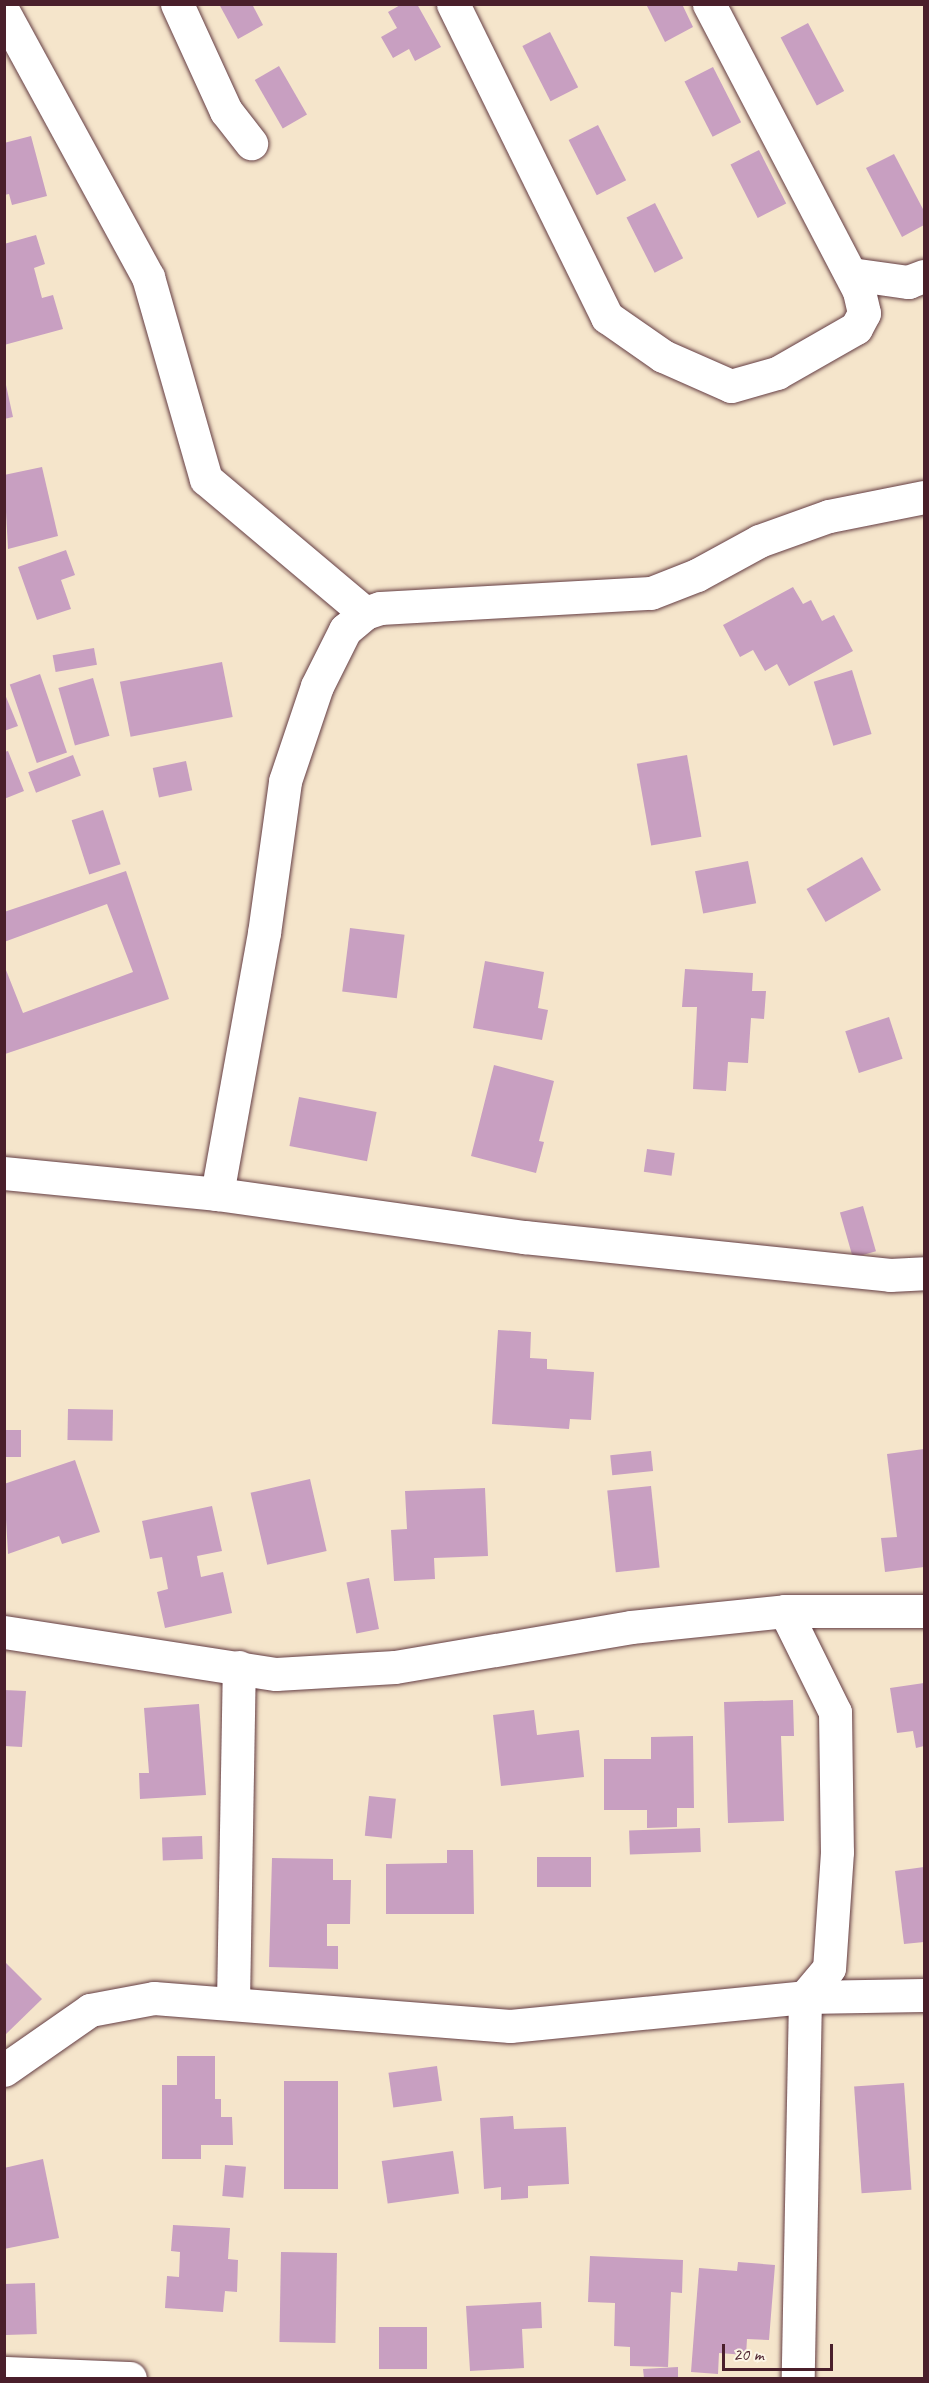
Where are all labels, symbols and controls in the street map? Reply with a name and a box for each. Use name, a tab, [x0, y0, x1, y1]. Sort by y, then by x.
scale bar	[725, 2332, 836, 2370]
text: 20 m	[733, 2343, 764, 2365]

